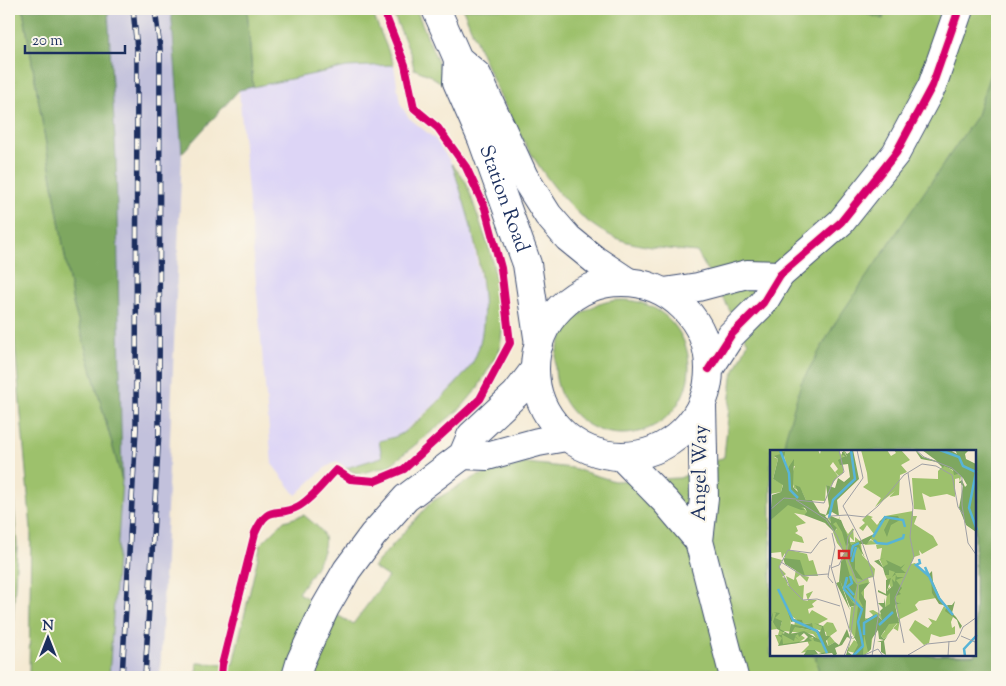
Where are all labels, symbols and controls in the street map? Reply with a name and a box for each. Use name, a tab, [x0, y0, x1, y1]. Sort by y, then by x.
scale bar	[25, 22, 125, 54]
text: 20 m	[32, 31, 63, 52]
street label: Station Road	[471, 141, 536, 257]
street label: Angel Way	[686, 424, 716, 522]
inset map	[770, 450, 976, 656]
north arrow	[22, 614, 72, 664]
text: N	[42, 617, 54, 637]

